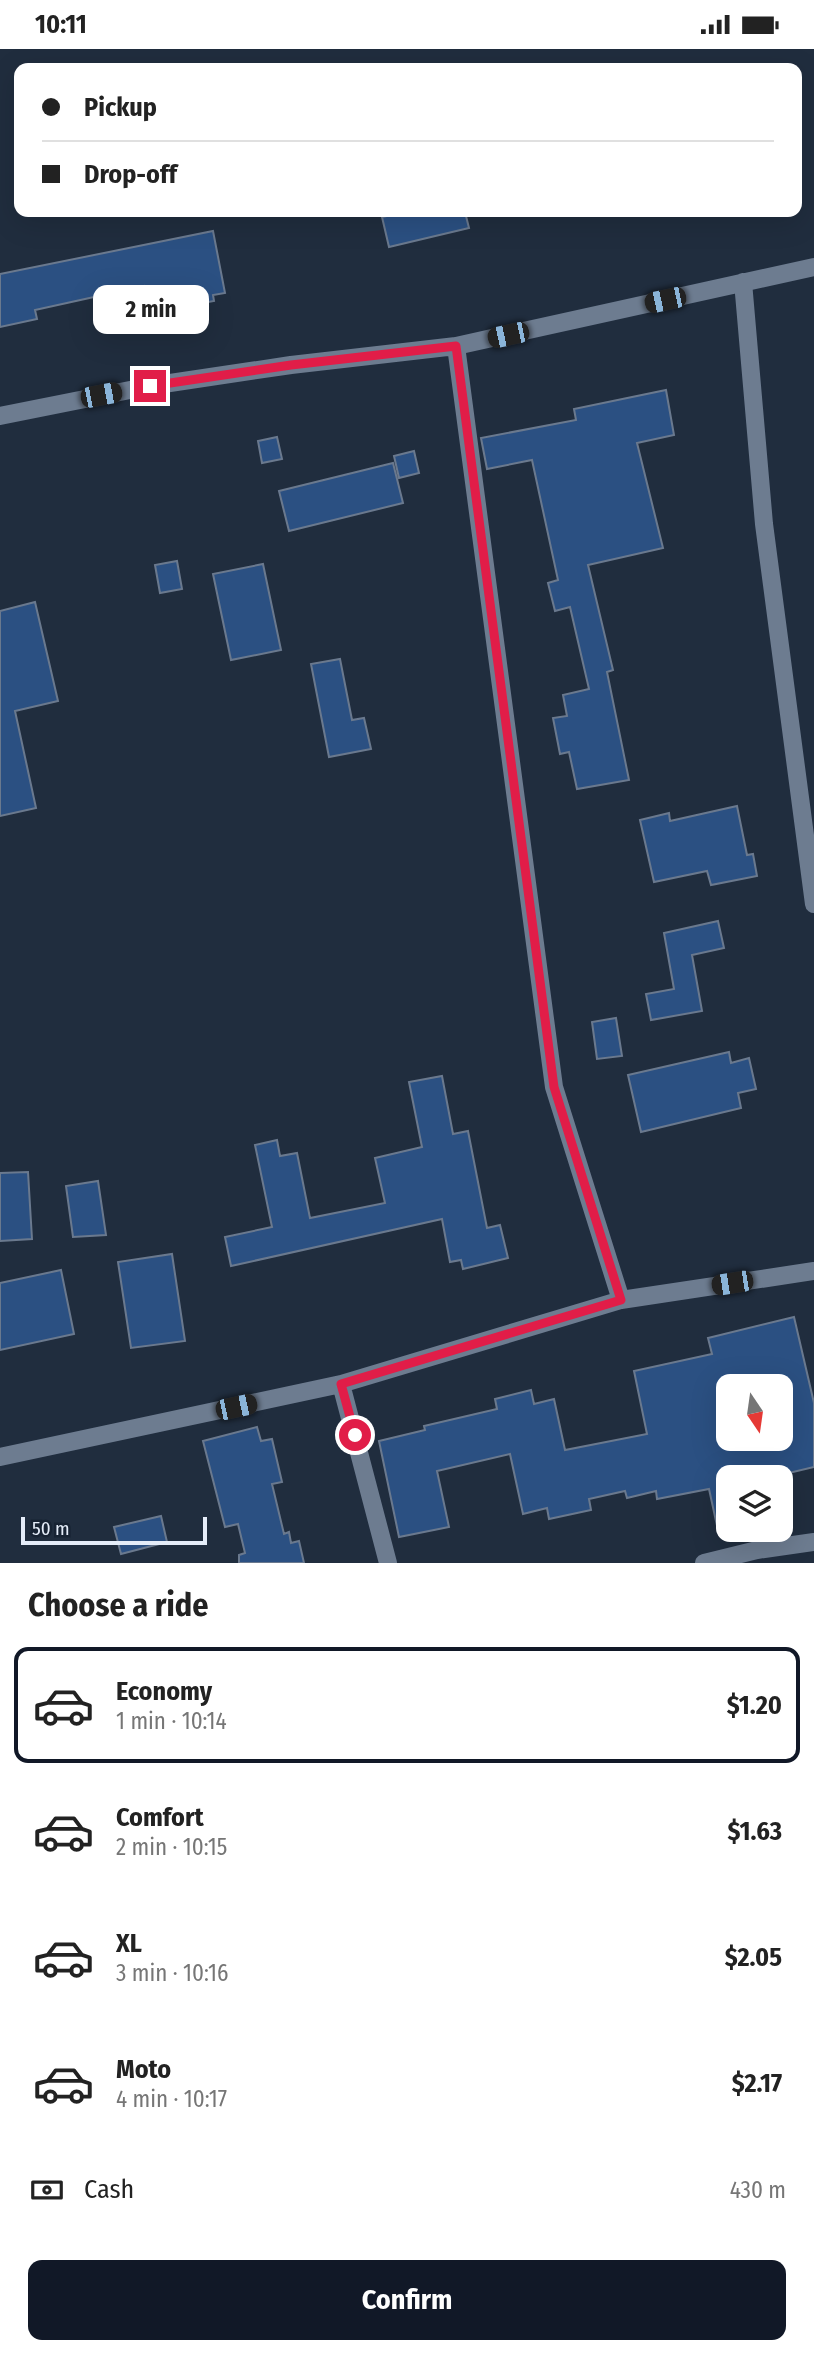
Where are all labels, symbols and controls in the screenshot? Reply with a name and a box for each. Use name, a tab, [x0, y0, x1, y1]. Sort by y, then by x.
text: 10:11	[35, 9, 87, 40]
text: Pickup	[84, 92, 157, 123]
text: Drop-off	[84, 159, 177, 190]
callout: 2 min	[92, 285, 208, 333]
car	[643, 285, 688, 315]
text: 2 min	[126, 295, 177, 323]
car	[486, 320, 531, 350]
route end	[134, 370, 166, 402]
car	[79, 381, 124, 409]
car	[710, 1269, 755, 1297]
north arrow	[716, 1374, 793, 1451]
map controls	[716, 1374, 793, 1542]
car	[214, 1392, 259, 1422]
route start	[339, 1419, 371, 1451]
button: layers	[716, 1465, 793, 1542]
scale bar	[21, 1514, 206, 1546]
text: 50 m	[32, 1517, 70, 1540]
text: Choose a ride	[28, 1586, 209, 1624]
icon: car	[32, 1674, 95, 1737]
text: Economy	[116, 1676, 212, 1707]
text: $1.20	[727, 1690, 782, 1721]
text: 1 min · 10:14	[116, 1707, 227, 1735]
icon: car	[32, 1800, 95, 1863]
text: Comfort	[116, 1802, 204, 1833]
text: $1.63	[728, 1816, 782, 1847]
text: 2 min · 10:15	[116, 1833, 227, 1861]
icon: car	[32, 1926, 95, 1989]
text: XL	[116, 1928, 142, 1959]
text: $2.05	[725, 1942, 782, 1973]
text: 3 min · 10:16	[116, 1959, 228, 1987]
icon: car	[32, 2052, 95, 2115]
text: Moto	[116, 2054, 171, 2085]
text: $2.17	[732, 2068, 782, 2099]
text: 4 min · 10:17	[116, 2085, 227, 2113]
icon: cash	[28, 2171, 66, 2209]
text: Cash	[84, 2174, 134, 2205]
text: 430 m	[730, 2176, 786, 2204]
button: Confirm	[28, 2260, 786, 2340]

